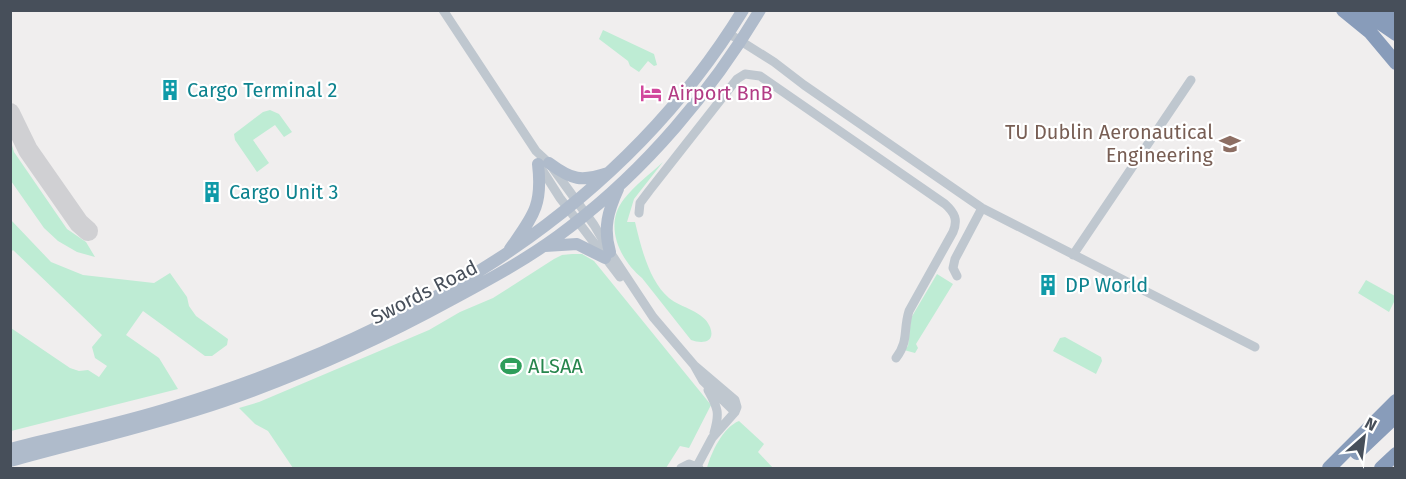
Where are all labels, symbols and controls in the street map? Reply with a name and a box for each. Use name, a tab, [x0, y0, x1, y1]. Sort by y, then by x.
building icon: Cargo Terminal 2	[158, 78, 182, 102]
place label: Cargo Terminal 2	[187, 78, 337, 102]
hotel icon: Airport BnB	[639, 81, 663, 105]
place label: Airport BnB	[668, 81, 773, 105]
place label: TU Dublin Aeronautical Engineering	[1005, 120, 1214, 167]
school or university icon: TU Dublin Aeronautical Engineering	[1218, 132, 1242, 156]
building icon: Cargo Unit 3	[200, 180, 224, 204]
place label: Cargo Unit 3	[229, 180, 338, 204]
street label: Swords Road	[367, 255, 481, 329]
building icon: DP World	[1036, 273, 1060, 297]
place label: DP World	[1065, 273, 1148, 297]
sports icon: ALSAA	[499, 354, 523, 378]
place label: ALSAA	[528, 354, 583, 378]
north arrow	[1334, 407, 1394, 467]
text: N	[1362, 413, 1380, 435]

